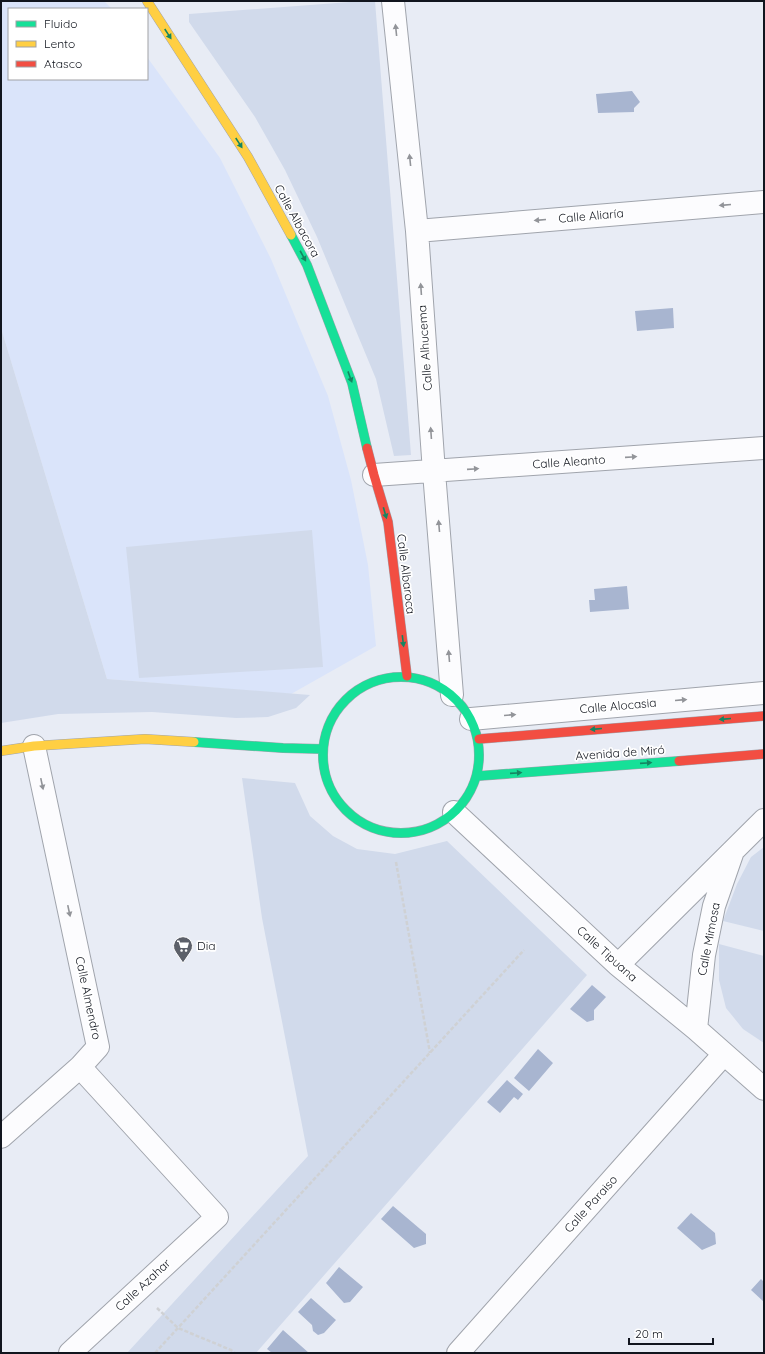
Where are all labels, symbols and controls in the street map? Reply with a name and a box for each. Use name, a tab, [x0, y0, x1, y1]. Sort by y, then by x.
legend	[8, 8, 148, 80]
text: Fluido	[44, 16, 77, 31]
one-way arrow	[393, 24, 399, 36]
one-way arrow	[165, 28, 172, 40]
text: Lento	[44, 36, 75, 51]
text: Atasco	[44, 56, 82, 71]
one-way arrow	[235, 138, 243, 148]
one-way arrow	[406, 154, 413, 166]
street label: Calle Albacora	[271, 182, 324, 260]
one-way arrow	[719, 202, 731, 208]
street label: Calle Aliaría	[558, 205, 624, 226]
one-way arrow	[534, 217, 546, 224]
one-way arrow	[299, 250, 306, 262]
one-way arrow	[418, 283, 425, 295]
street label: Calle Alhucema	[414, 305, 435, 391]
one-way arrow	[347, 372, 353, 384]
one-way arrow	[428, 427, 435, 439]
street label: Calle Aleanto	[532, 451, 606, 472]
one-way arrow	[625, 454, 637, 461]
one-way arrow	[467, 465, 479, 472]
one-way arrow	[382, 507, 388, 519]
one-way arrow	[435, 520, 442, 532]
street label: Calle Albaroca	[394, 533, 419, 615]
one-way arrow	[399, 635, 406, 647]
one-way arrow	[446, 650, 452, 662]
street label: Calle Alocasia	[579, 695, 657, 716]
one-way arrow	[675, 697, 687, 704]
one-way arrow	[504, 712, 516, 719]
one-way arrow	[719, 716, 731, 723]
one-way arrow	[590, 726, 602, 733]
street label: Avenida de Miró	[575, 742, 665, 763]
one-way arrow	[640, 759, 652, 766]
one-way arrow	[510, 770, 522, 776]
one-way arrow	[39, 778, 45, 790]
street label: Calle Mimosa	[694, 901, 723, 977]
one-way arrow	[67, 905, 73, 918]
street label: Calle Tipuana	[574, 923, 641, 985]
supermarket icon: Dia	[172, 935, 194, 963]
place label: Dia	[197, 938, 215, 953]
street label: Calle Almendro	[72, 955, 105, 1041]
street label: Calle Paraiso	[561, 1172, 620, 1235]
street label: Calle Azahar	[112, 1255, 174, 1314]
scale bar	[629, 1320, 713, 1346]
text: 20 m	[635, 1326, 663, 1341]

